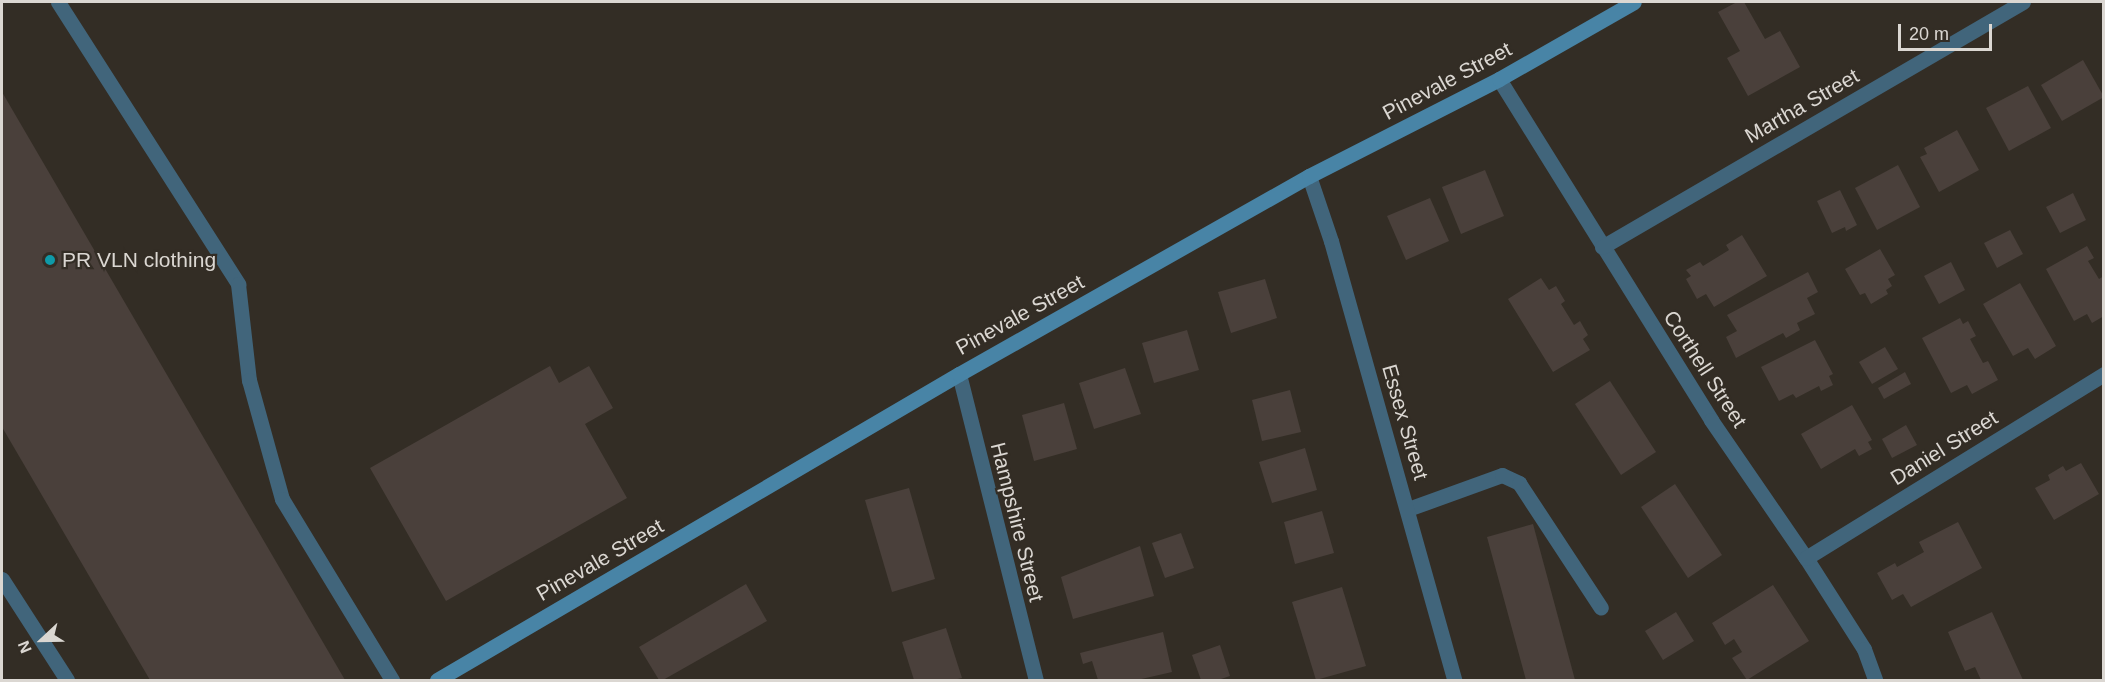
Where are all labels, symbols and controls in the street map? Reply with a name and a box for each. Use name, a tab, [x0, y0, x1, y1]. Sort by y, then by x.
scale bar	[1901, 12, 1996, 50]
text: 20 m	[1909, 24, 1949, 44]
street label: Pinevale Street	[1378, 36, 1516, 126]
street label: Martha Street	[1741, 63, 1863, 149]
place label: PR VLN clothing	[62, 247, 216, 273]
marker: PR VLN clothing	[43, 253, 57, 267]
street label: Pinevale Street	[952, 269, 1088, 361]
street label: Corthell Street	[1658, 306, 1752, 432]
street label: Essex Street	[1376, 361, 1434, 483]
street label: Daniel Street	[1886, 405, 2002, 491]
street label: Hampshire Street	[985, 440, 1049, 604]
street label: Pinevale Street	[532, 513, 668, 607]
north arrow	[12, 610, 72, 670]
text: N	[15, 638, 35, 655]

